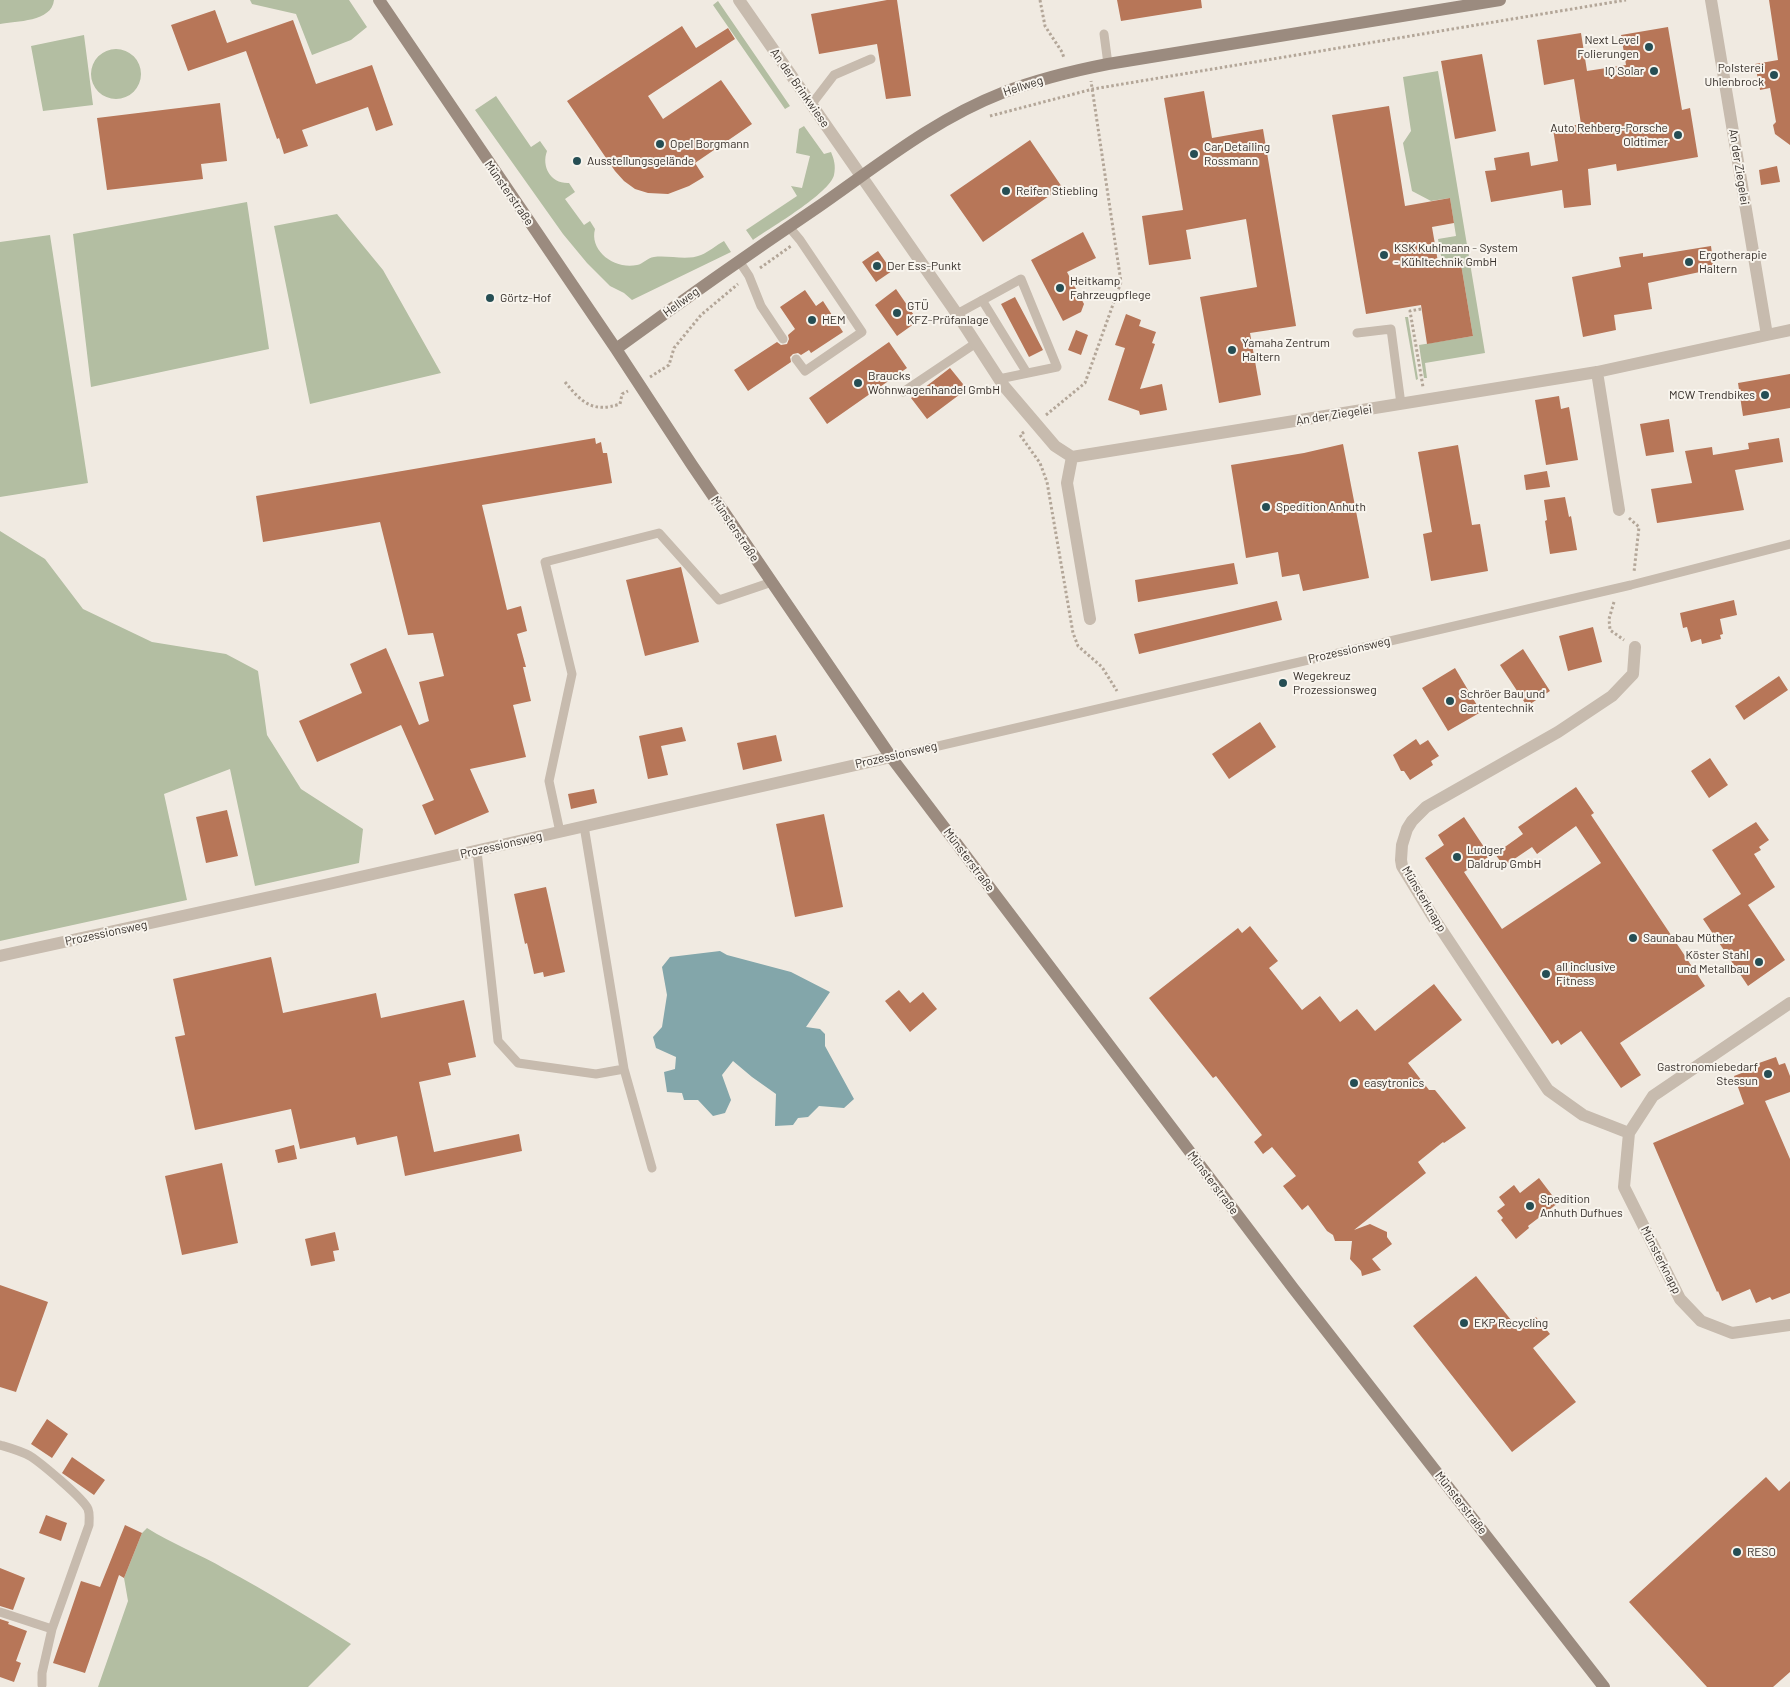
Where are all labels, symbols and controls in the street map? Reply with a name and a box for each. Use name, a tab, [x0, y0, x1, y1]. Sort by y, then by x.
place label: Next Level Folierungen	[1577, 33, 1639, 61]
marker: Next Level Folierungen	[1643, 41, 1655, 53]
street label: An der Brinkwiese	[767, 46, 833, 130]
place label: Polsterei Uhlenbrock	[1704, 61, 1764, 89]
place label: IQ Solar	[1605, 64, 1644, 78]
marker: IQ Solar	[1648, 65, 1660, 77]
marker: Polsterei Uhlenbrock	[1768, 69, 1780, 81]
street label: Hellweg	[1001, 73, 1045, 99]
place label: Auto Rehberg-Porsche Oldtimer	[1550, 121, 1668, 149]
street label: An der Ziegelei	[1726, 128, 1752, 206]
marker: Auto Rehberg-Porsche Oldtimer	[1672, 129, 1684, 141]
place label: Opel Borgmann	[670, 137, 749, 151]
marker: Opel Borgmann	[654, 138, 666, 150]
place label: Car Detailing Rossmann	[1204, 140, 1270, 168]
marker: Car Detailing Rossmann	[1188, 148, 1200, 160]
place label: Ausstellungsgelände	[587, 154, 694, 168]
marker: Ausstellungsgelände	[571, 155, 583, 167]
street label: Münsterstraße	[481, 158, 537, 228]
place label: Reifen Stiebling	[1016, 184, 1098, 198]
marker: Reifen Stiebling	[1000, 185, 1012, 197]
place label: KSK Kuhlmann - System - Kühltechnik GmbH	[1394, 241, 1518, 269]
place label: Ergotherapie Haltern	[1699, 248, 1767, 276]
marker: KSK Kuhlmann - System - Kühltechnik GmbH	[1378, 249, 1390, 261]
marker: Ergotherapie Haltern	[1683, 256, 1695, 268]
place label: Der Ess-Punkt	[887, 259, 961, 273]
marker: Der Ess-Punkt	[871, 260, 883, 272]
place label: Heitkamp Fahrzeugpflege	[1070, 274, 1151, 302]
marker: Heitkamp Fahrzeugpflege	[1054, 282, 1066, 294]
street label: Hellweg	[660, 284, 702, 320]
place label: Görtz-Hof	[500, 291, 551, 305]
marker: Görtz-Hof	[484, 292, 496, 304]
place label: GTÜ KFZ-Prüfanlage	[907, 299, 989, 327]
marker: GTÜ KFZ-Prüfanlage	[891, 307, 903, 319]
place label: HEM	[822, 313, 846, 327]
marker: HEM	[806, 314, 818, 326]
place label: Yamaha Zentrum Haltern	[1242, 336, 1330, 364]
marker: Yamaha Zentrum Haltern	[1226, 344, 1238, 356]
place label: Braucks Wohnwagenhandel GmbH	[868, 369, 1000, 397]
marker: Braucks Wohnwagenhandel GmbH	[852, 377, 864, 389]
place label: MCW Trendbikes	[1669, 388, 1755, 402]
marker: MCW Trendbikes	[1759, 389, 1771, 401]
street label: An der Ziegelei	[1295, 402, 1373, 428]
street label: Münsterstraße	[708, 494, 762, 564]
place label: Spedition Anhuth	[1276, 500, 1366, 514]
marker: Spedition Anhuth	[1260, 501, 1272, 513]
street label: Prozessionsweg	[1307, 634, 1391, 666]
place label: Wegekreuz Prozessionsweg	[1293, 669, 1377, 697]
marker: Wegekreuz Prozessionsweg	[1277, 677, 1289, 689]
place label: Schröer Bau und Gartentechnik	[1460, 687, 1545, 715]
marker: Schröer Bau und Gartentechnik	[1444, 695, 1456, 707]
street label: Prozessionsweg	[854, 739, 938, 771]
street label: Münsterstraße	[940, 825, 998, 895]
street label: Prozessionsweg	[459, 829, 543, 861]
place label: Ludger Daldrup GmbH	[1467, 843, 1541, 871]
marker: Ludger Daldrup GmbH	[1451, 851, 1463, 863]
street label: Münsterknapp	[1399, 864, 1449, 934]
street label: Prozessionsweg	[64, 917, 148, 949]
place label: Saunabau Müther	[1643, 931, 1733, 945]
marker: Saunabau Müther	[1627, 932, 1639, 944]
place label: Köster Stahl und Metallbau	[1677, 948, 1749, 976]
marker: Köster Stahl und Metallbau	[1753, 956, 1765, 968]
place label: all inclusive Fitness	[1556, 960, 1616, 988]
marker: all inclusive Fitness	[1540, 968, 1552, 980]
place label: Gastronomiebedarf Stessun	[1657, 1060, 1758, 1088]
marker: Gastronomiebedarf Stessun	[1762, 1068, 1774, 1080]
place label: easytronics	[1364, 1076, 1424, 1090]
marker: easytronics	[1348, 1077, 1360, 1089]
street label: Münsterstraße	[1184, 1148, 1242, 1218]
place label: Spedition Anhuth Dufhues	[1540, 1192, 1623, 1220]
marker: Spedition Anhuth Dufhues	[1524, 1200, 1536, 1212]
street label: Münsterknapp	[1638, 1224, 1684, 1296]
place label: EKP Recycling	[1474, 1316, 1548, 1330]
marker: EKP Recycling	[1458, 1317, 1470, 1329]
street label: Münsterstraße	[1432, 1469, 1490, 1537]
place label: RESO	[1747, 1545, 1776, 1559]
marker: RESO	[1731, 1546, 1743, 1558]

